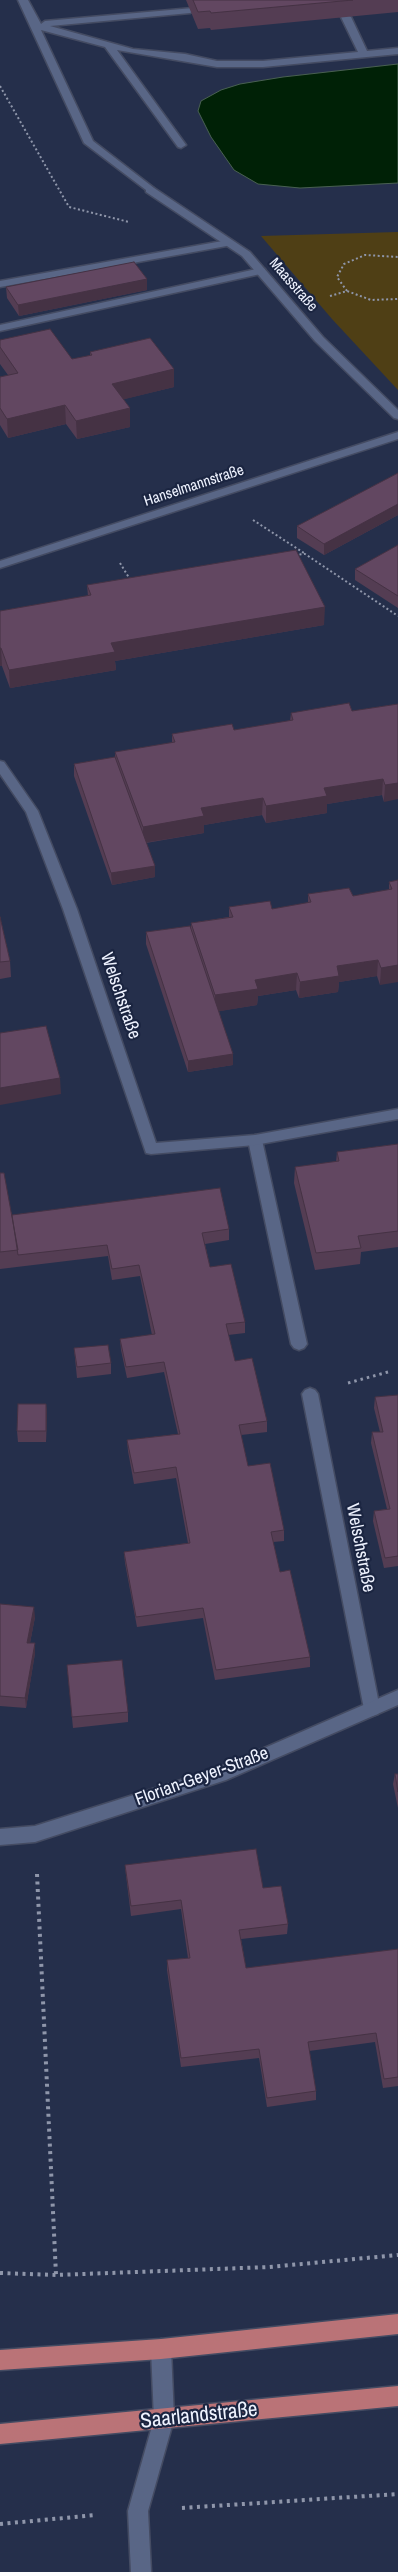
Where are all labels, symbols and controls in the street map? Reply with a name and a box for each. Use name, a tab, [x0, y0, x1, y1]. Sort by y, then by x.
street label: Maasstraße	[265, 255, 321, 315]
street label: Hanselmannstraße	[142, 461, 246, 511]
street label: Welschstraße	[95, 950, 145, 1042]
street label: Welschstraße	[341, 1502, 379, 1594]
street label: Florian-Geyer-Straße	[132, 1743, 272, 1811]
street label: Saarlandstraße	[139, 2397, 259, 2435]

